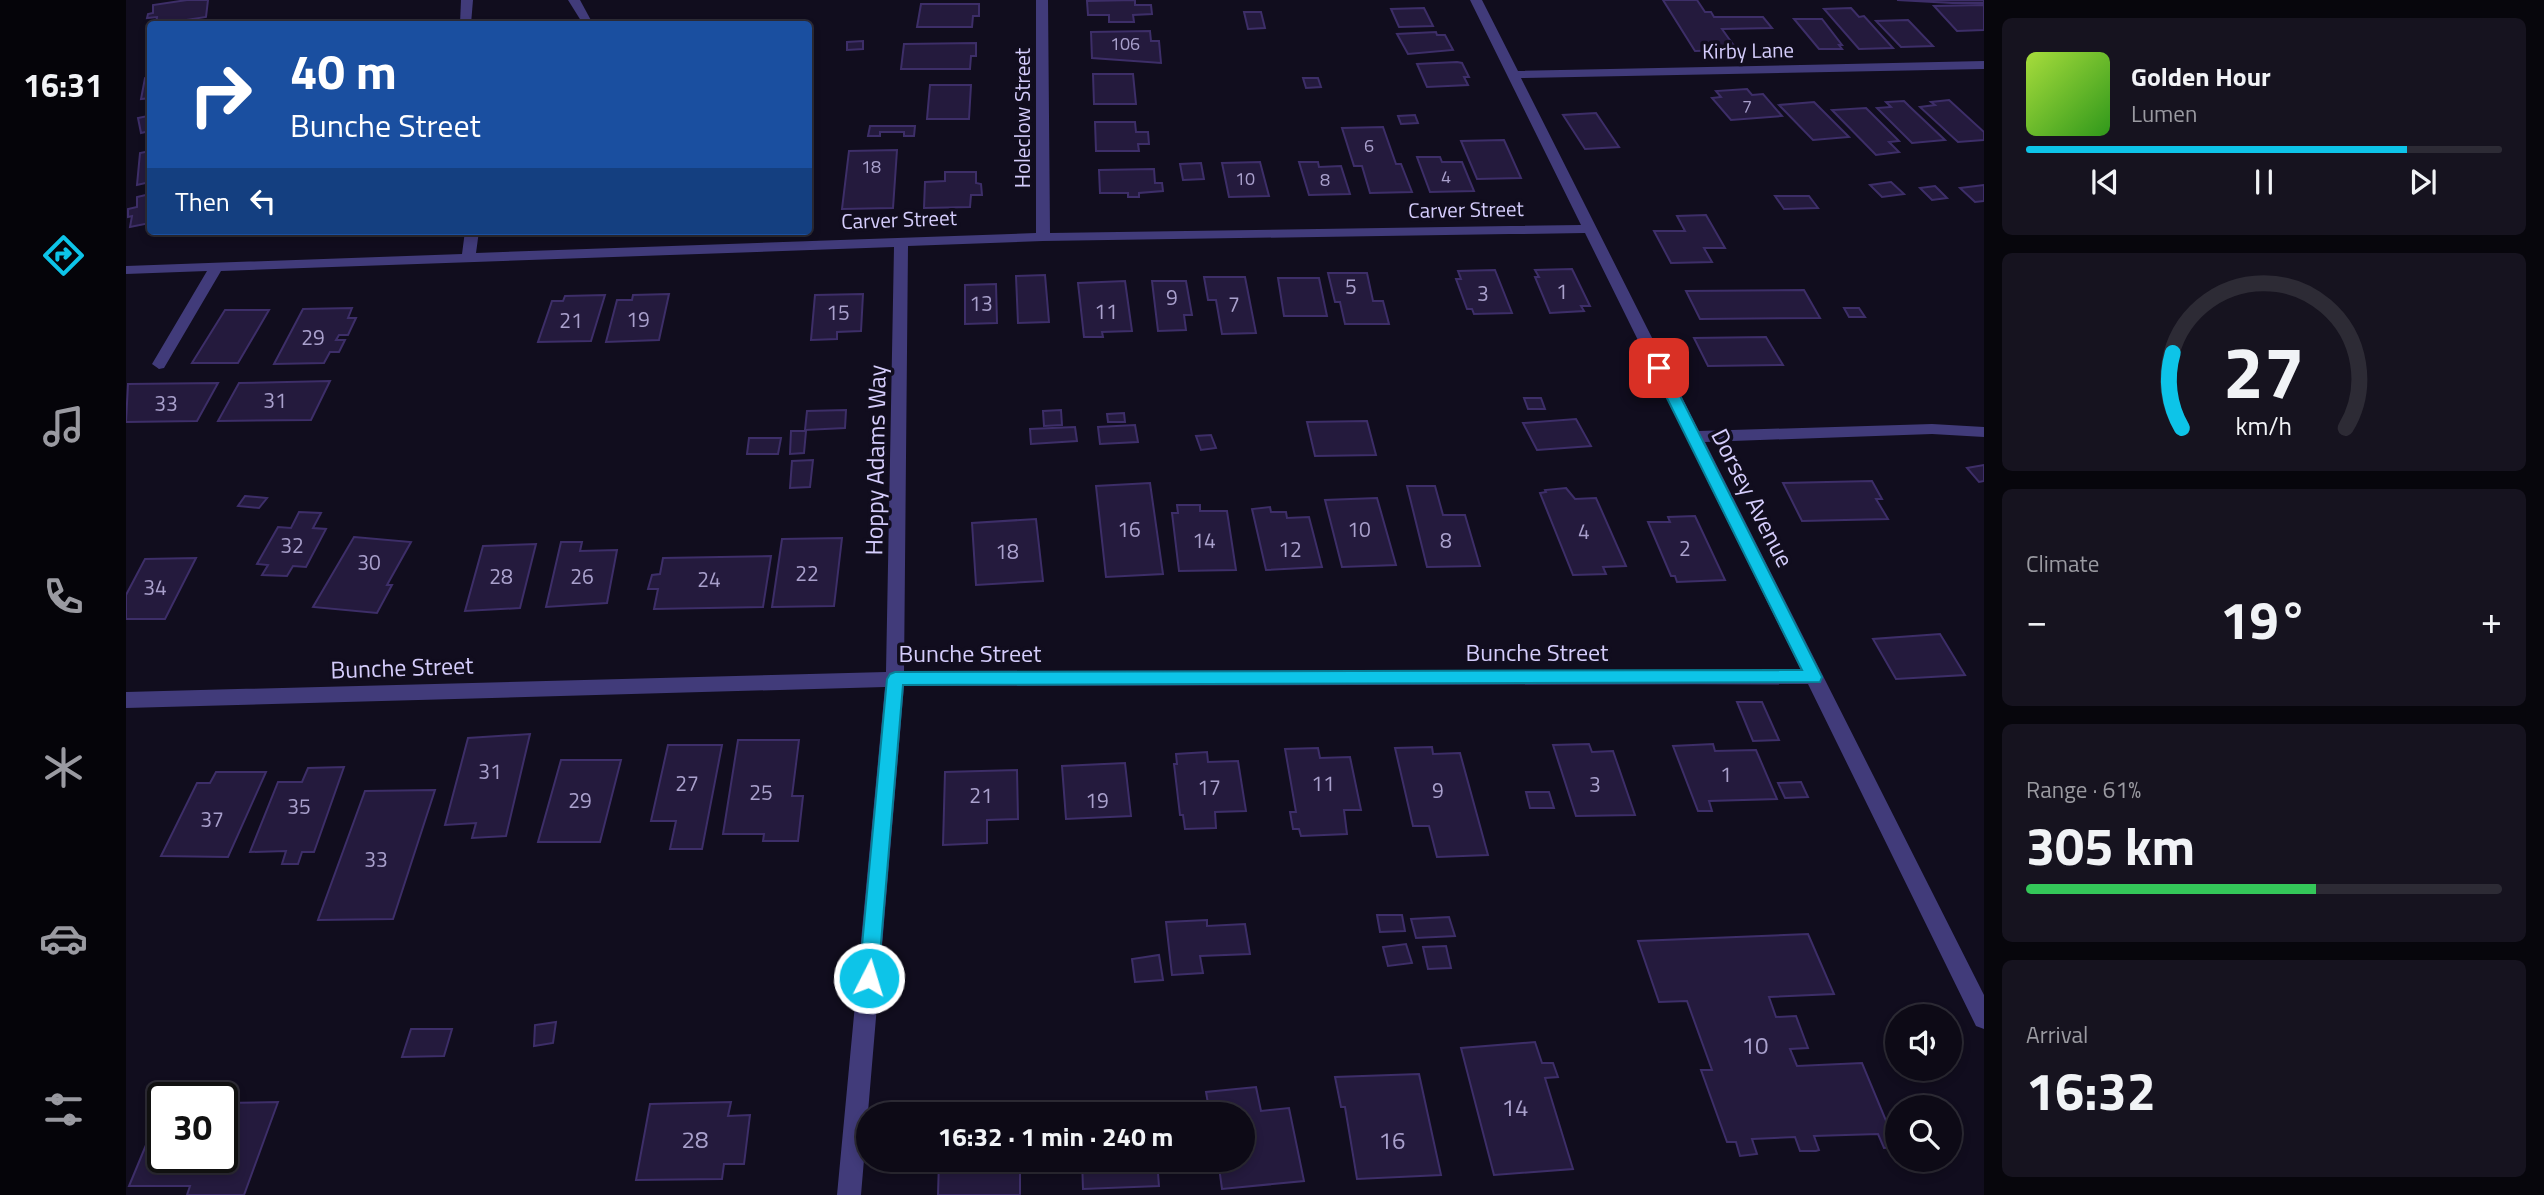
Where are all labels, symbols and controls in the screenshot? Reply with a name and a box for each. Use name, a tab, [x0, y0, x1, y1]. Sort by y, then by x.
house number: 106	[1110, 30, 1140, 57]
text: 40 m	[290, 33, 397, 108]
street label: Kirby Lane	[1702, 33, 1794, 67]
street label: Holeclow Street	[1006, 47, 1038, 188]
icon: right	[175, 49, 266, 140]
text: Golden Hour	[2131, 57, 2271, 96]
text: 16:31	[23, 61, 103, 109]
house number: 7	[1742, 93, 1752, 120]
text: Lumen	[2131, 96, 2197, 131]
text: Bunche Street	[290, 101, 481, 149]
house number: 6	[1364, 132, 1374, 159]
house number: 18	[861, 153, 881, 180]
house number: 4	[1441, 163, 1451, 190]
icon: previous	[2086, 163, 2124, 201]
icon: pause	[2245, 163, 2283, 201]
icon: next	[2404, 163, 2442, 201]
house number: 10	[1235, 165, 1255, 192]
house number: 8	[1320, 166, 1330, 193]
text: Then	[175, 182, 230, 221]
icon: left	[244, 182, 282, 220]
street label: Carver Street	[1408, 192, 1525, 226]
street label: Carver Street	[841, 201, 958, 237]
icon: directions	[39, 231, 88, 280]
house number: 5	[1345, 270, 1357, 302]
house number: 1	[1556, 275, 1568, 307]
house number: 3	[1477, 277, 1489, 309]
house number: 9	[1166, 281, 1178, 313]
house number: 13	[969, 287, 993, 319]
house number: 7	[1228, 288, 1240, 320]
house number: 11	[1094, 295, 1118, 327]
house number: 15	[826, 296, 850, 328]
house number: 19	[626, 303, 650, 335]
house number: 21	[559, 304, 583, 336]
text: 27	[2223, 317, 2305, 427]
house number: 29	[301, 321, 325, 353]
pin	[1629, 338, 1689, 398]
icon: arrive	[1640, 349, 1678, 387]
street label: Hoppy Adams Way	[855, 364, 895, 556]
house number: 31	[263, 384, 287, 416]
house number: 33	[154, 387, 178, 419]
icon: music	[39, 402, 88, 451]
text: km/h	[2236, 407, 2292, 445]
street label: Dorsey Avenue	[1702, 422, 1803, 573]
house number: 16	[1117, 513, 1141, 545]
house number: 10	[1347, 513, 1371, 545]
house number: 4	[1578, 515, 1590, 547]
house number: 14	[1192, 524, 1216, 556]
house number: 8	[1440, 524, 1452, 556]
house number: 32	[280, 529, 304, 561]
house number: 2	[1679, 532, 1691, 564]
house number: 12	[1278, 533, 1302, 565]
house number: 18	[995, 535, 1019, 567]
house number: 30	[357, 546, 381, 578]
text: Climate	[2026, 546, 2099, 581]
house number: 22	[795, 557, 819, 589]
house number: 28	[489, 560, 513, 592]
house number: 26	[570, 560, 594, 592]
house number: 24	[697, 563, 721, 595]
house number: 34	[143, 571, 167, 603]
icon: phone	[39, 572, 88, 621]
text: 19°	[2220, 580, 2308, 659]
text: −	[2026, 591, 2047, 649]
text: +	[2481, 591, 2502, 649]
street label: Bunche Street	[1465, 634, 1609, 670]
street label: Bunche Street	[898, 635, 1042, 671]
street label: Bunche Street	[330, 646, 475, 687]
icon: climate	[39, 743, 88, 792]
house number: 31	[478, 755, 502, 787]
house number: 1	[1720, 758, 1732, 790]
house number: 27	[675, 767, 699, 799]
house number: 11	[1311, 767, 1335, 799]
house number: 3	[1589, 768, 1601, 800]
house number: 17	[1197, 771, 1221, 803]
text: Range · 61%	[2026, 772, 2141, 807]
house number: 9	[1432, 774, 1444, 806]
house number: 25	[749, 776, 773, 808]
house number: 21	[969, 779, 993, 811]
house number: 29	[568, 784, 592, 816]
house number: 19	[1085, 784, 1109, 816]
house number: 35	[287, 790, 311, 822]
house number: 37	[200, 803, 224, 835]
text: 305 km	[2026, 806, 2195, 885]
house number: 33	[364, 843, 388, 875]
icon: car	[39, 914, 88, 963]
position arrow	[832, 941, 906, 1015]
map controls	[1885, 1004, 1962, 1172]
button: sound	[1885, 1004, 1962, 1081]
text: Arrival	[2026, 1017, 2088, 1052]
house number: 10	[1742, 1027, 1768, 1063]
text: 16:32	[2026, 1051, 2156, 1130]
speed limit sign: 30	[147, 1082, 238, 1173]
icon: filters	[39, 1085, 88, 1134]
house number: 14	[1502, 1089, 1528, 1125]
button: search	[1885, 1095, 1962, 1172]
text: 16:32 · 1 min · 240 m	[938, 1117, 1173, 1156]
house number: 28	[682, 1121, 708, 1157]
house number: 16	[1379, 1122, 1405, 1158]

